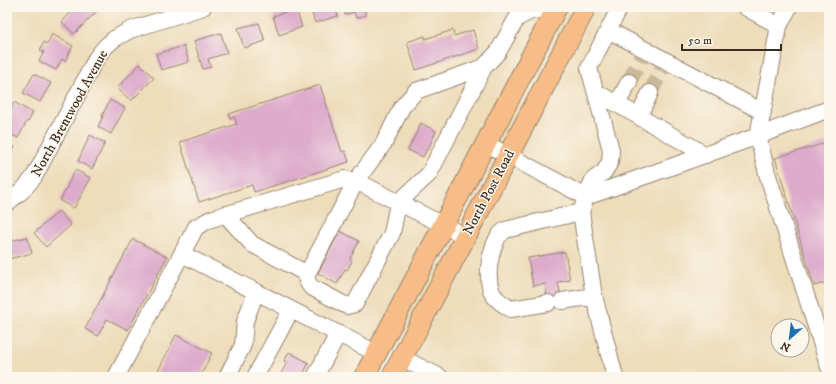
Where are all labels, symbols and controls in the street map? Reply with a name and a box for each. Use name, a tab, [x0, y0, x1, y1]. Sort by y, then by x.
scale bar	[682, 26, 781, 52]
text: 50 m	[688, 33, 712, 48]
street label: North Brentwood Avenue	[27, 47, 112, 180]
street label: North Post Road	[459, 147, 519, 238]
north arrow	[770, 318, 810, 358]
text: N	[779, 338, 793, 354]

